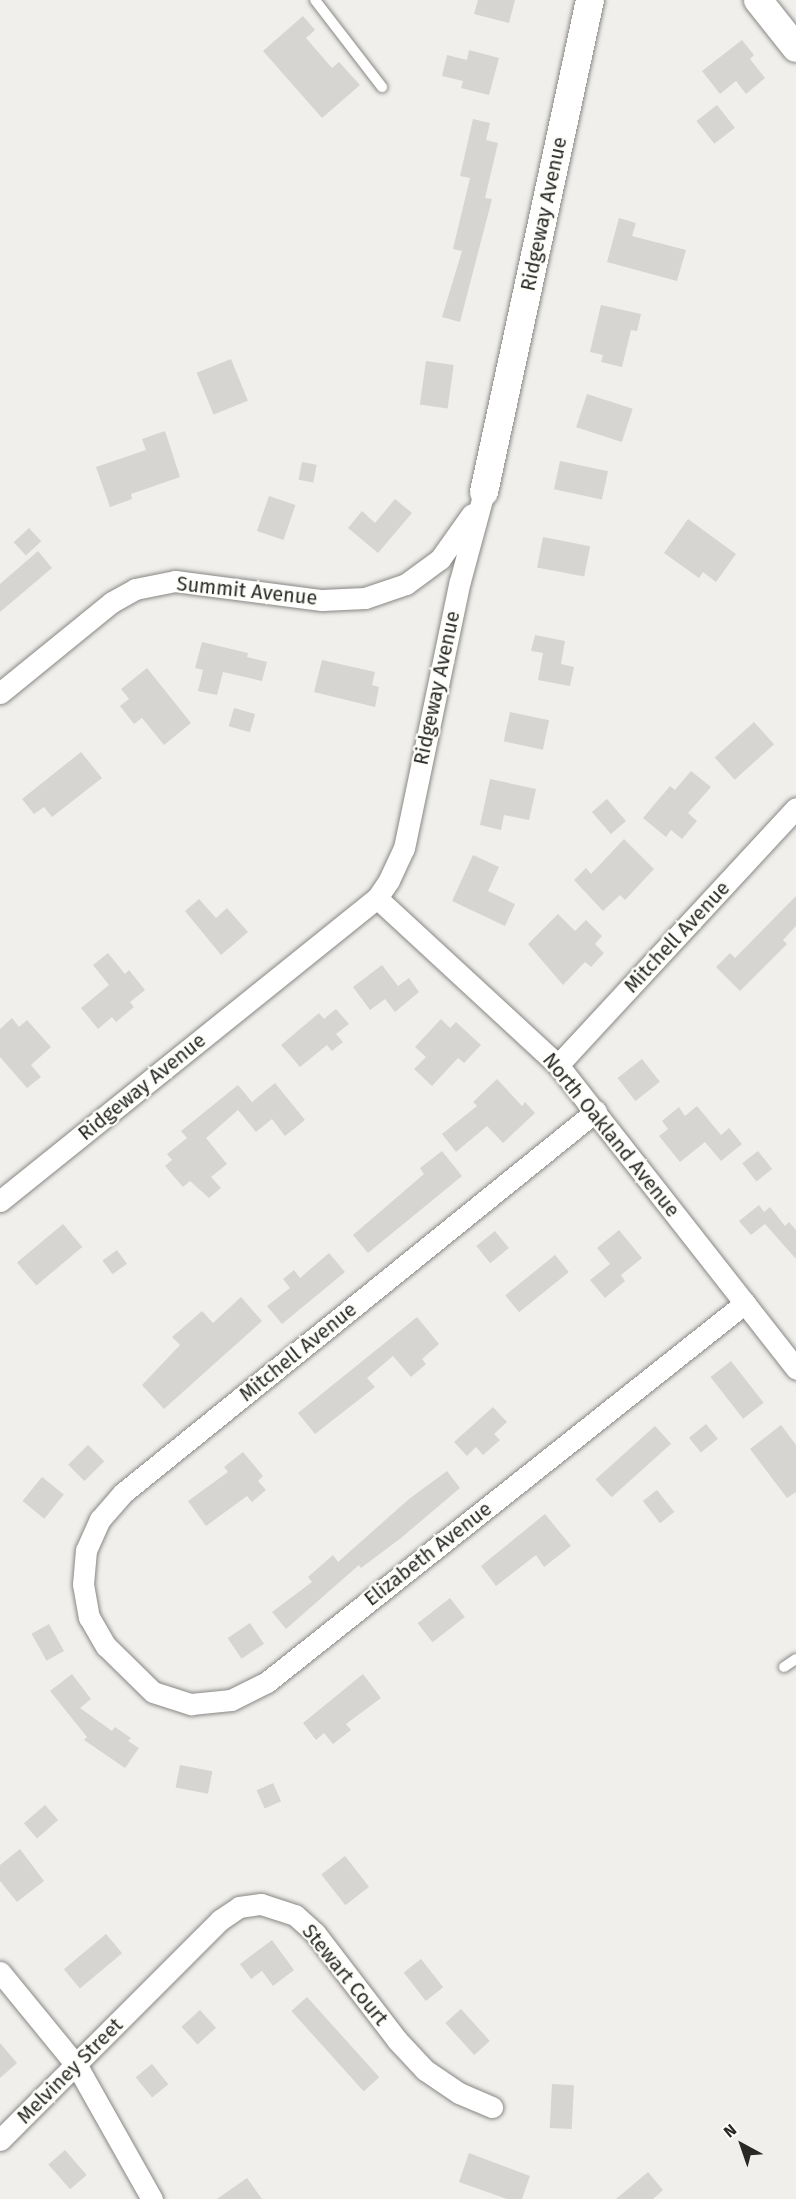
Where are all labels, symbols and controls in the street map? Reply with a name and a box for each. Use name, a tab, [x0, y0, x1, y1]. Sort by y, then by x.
street label: Ridgeway Avenue	[516, 135, 572, 293]
street label: Summit Avenue	[175, 572, 319, 610]
street label: Ridgeway Avenue	[409, 609, 465, 767]
street label: Mitchell Avenue	[619, 876, 735, 998]
street label: Ridgeway Avenue	[73, 1028, 211, 1146]
street label: North Oakland Avenue	[537, 1048, 685, 1222]
street label: Mitchell Avenue	[235, 1297, 361, 1407]
street label: Elizabeth Avenue	[360, 1497, 496, 1611]
street label: Stewart Court	[297, 1920, 393, 2030]
street label: Melviney Street	[12, 2013, 128, 2129]
north arrow	[712, 2115, 772, 2175]
text: N	[720, 2120, 740, 2142]

